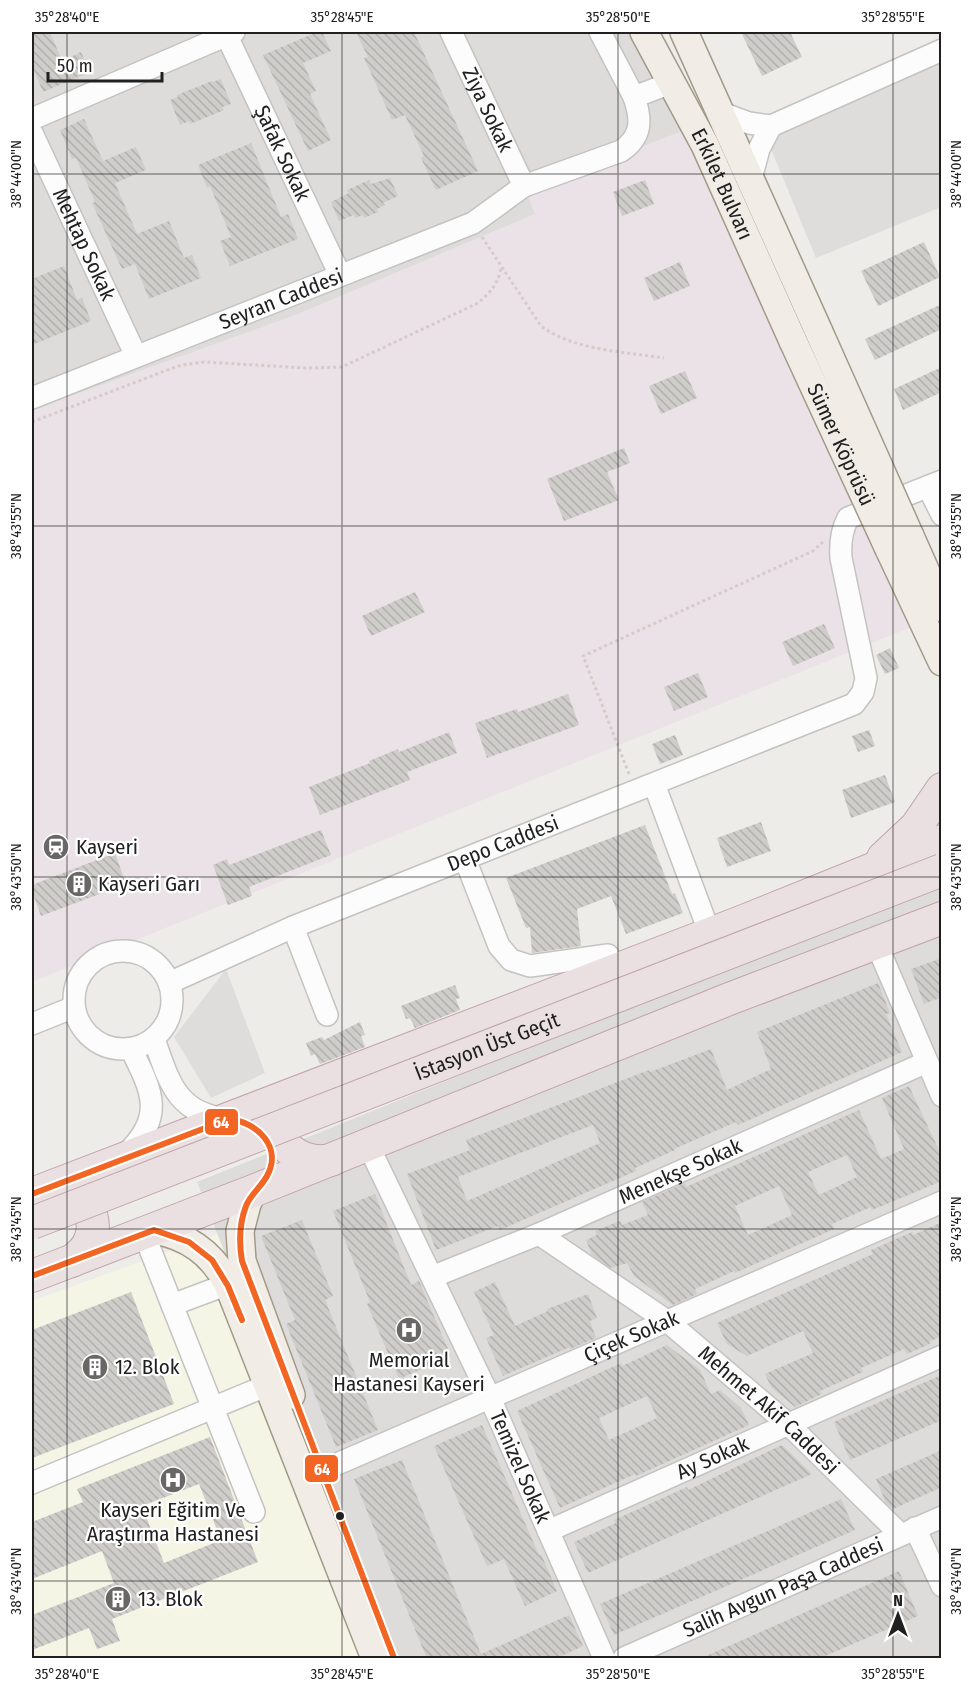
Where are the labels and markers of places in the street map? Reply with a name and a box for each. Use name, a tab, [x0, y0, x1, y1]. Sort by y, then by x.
station icon: Kayseri	[41, 832, 71, 862]
place label: Kayseri	[76, 834, 138, 860]
building icon: Kayseri Garı	[64, 869, 94, 899]
place label: Kayseri Garı	[98, 871, 200, 897]
hospital icon: Memorial Hastanesi Kayseri	[394, 1315, 424, 1345]
place label: Memorial Hastanesi Kayseri	[333, 1347, 485, 1397]
building icon: 12. Blok	[80, 1352, 110, 1382]
place label: 12. Blok	[115, 1354, 180, 1380]
hospital icon: Kayseri Eğitim Ve Araştırma Hastanesi	[158, 1465, 188, 1495]
place label: Kayseri Eğitim Ve Araştırma Hastanesi	[87, 1497, 259, 1547]
unlabelled marker	[334, 1510, 346, 1522]
building icon: 13. Blok	[103, 1584, 133, 1614]
place label: 13. Blok	[138, 1586, 203, 1612]

